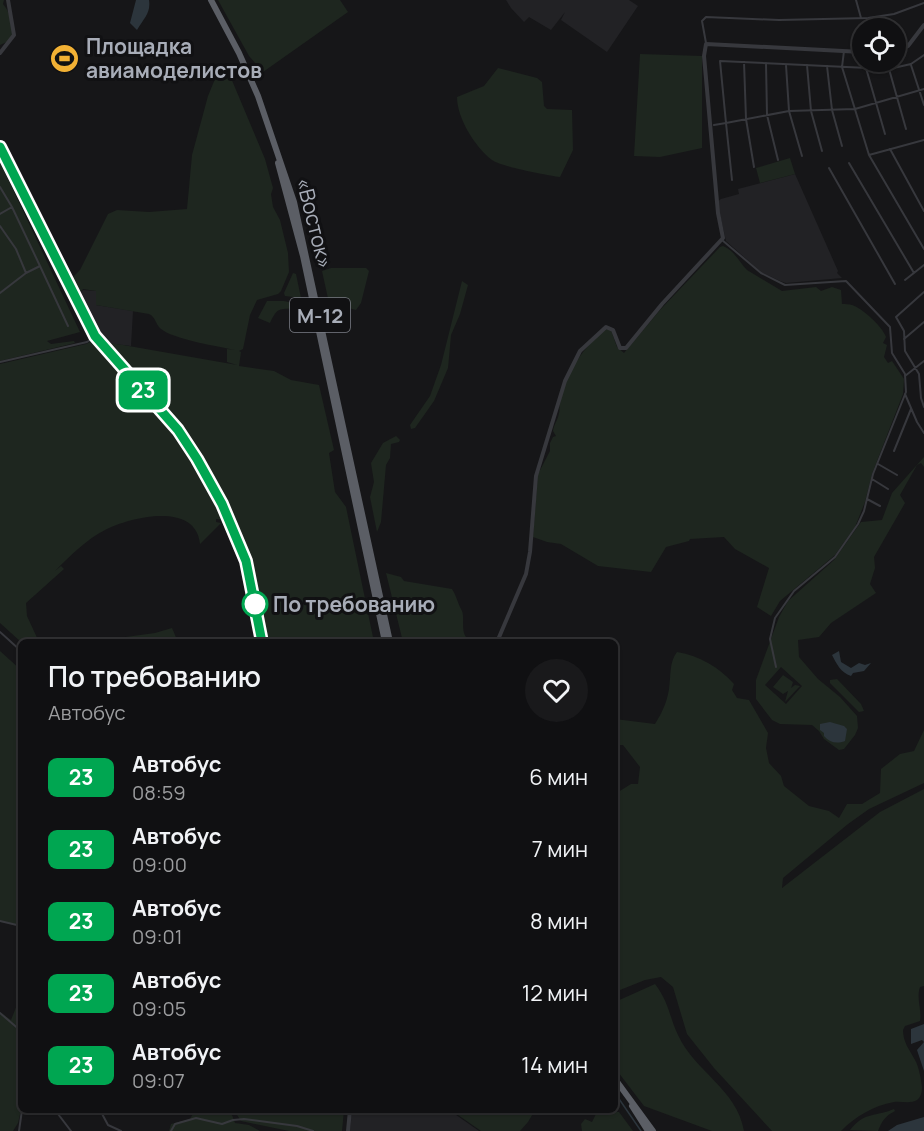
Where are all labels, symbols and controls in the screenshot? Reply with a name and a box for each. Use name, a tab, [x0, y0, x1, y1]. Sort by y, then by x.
map controls	[852, 18, 906, 72]
button: locate	[852, 18, 906, 72]
place label: Площадка авиамоделистов	[86, 32, 262, 84]
sports icon: Площадка авиамоделистов	[49, 42, 81, 74]
street label: «Восток»	[290, 175, 340, 271]
road number: М-12	[290, 298, 350, 332]
line badge: 23	[116, 370, 170, 410]
text: 23	[131, 376, 155, 404]
place label: По требованию	[273, 590, 435, 618]
marker: По требованию	[242, 591, 268, 617]
text: По требованию	[48, 657, 261, 695]
button: heart	[525, 659, 588, 722]
text: Автобус	[48, 699, 126, 726]
text: Автобус	[132, 749, 221, 779]
text: 6 мин	[529, 762, 588, 792]
text: 23	[69, 763, 93, 791]
text: 08:59	[132, 779, 186, 806]
text: Автобус	[132, 821, 221, 851]
text: 7 мин	[532, 834, 588, 864]
text: 23	[69, 835, 93, 863]
text: 09:00	[132, 851, 187, 878]
text: Автобус	[132, 893, 221, 923]
text: 8 мин	[530, 906, 588, 936]
text: 23	[69, 907, 93, 935]
text: 09:01	[132, 923, 183, 950]
text: Автобус	[132, 965, 221, 995]
text: 12 мин	[522, 978, 588, 1008]
text: 23	[69, 979, 93, 1007]
text: 09:05	[132, 995, 186, 1022]
text: Автобус	[132, 1037, 221, 1067]
text: 14 мин	[521, 1050, 588, 1080]
text: 23	[69, 1051, 93, 1079]
text: 09:07	[132, 1067, 185, 1094]

